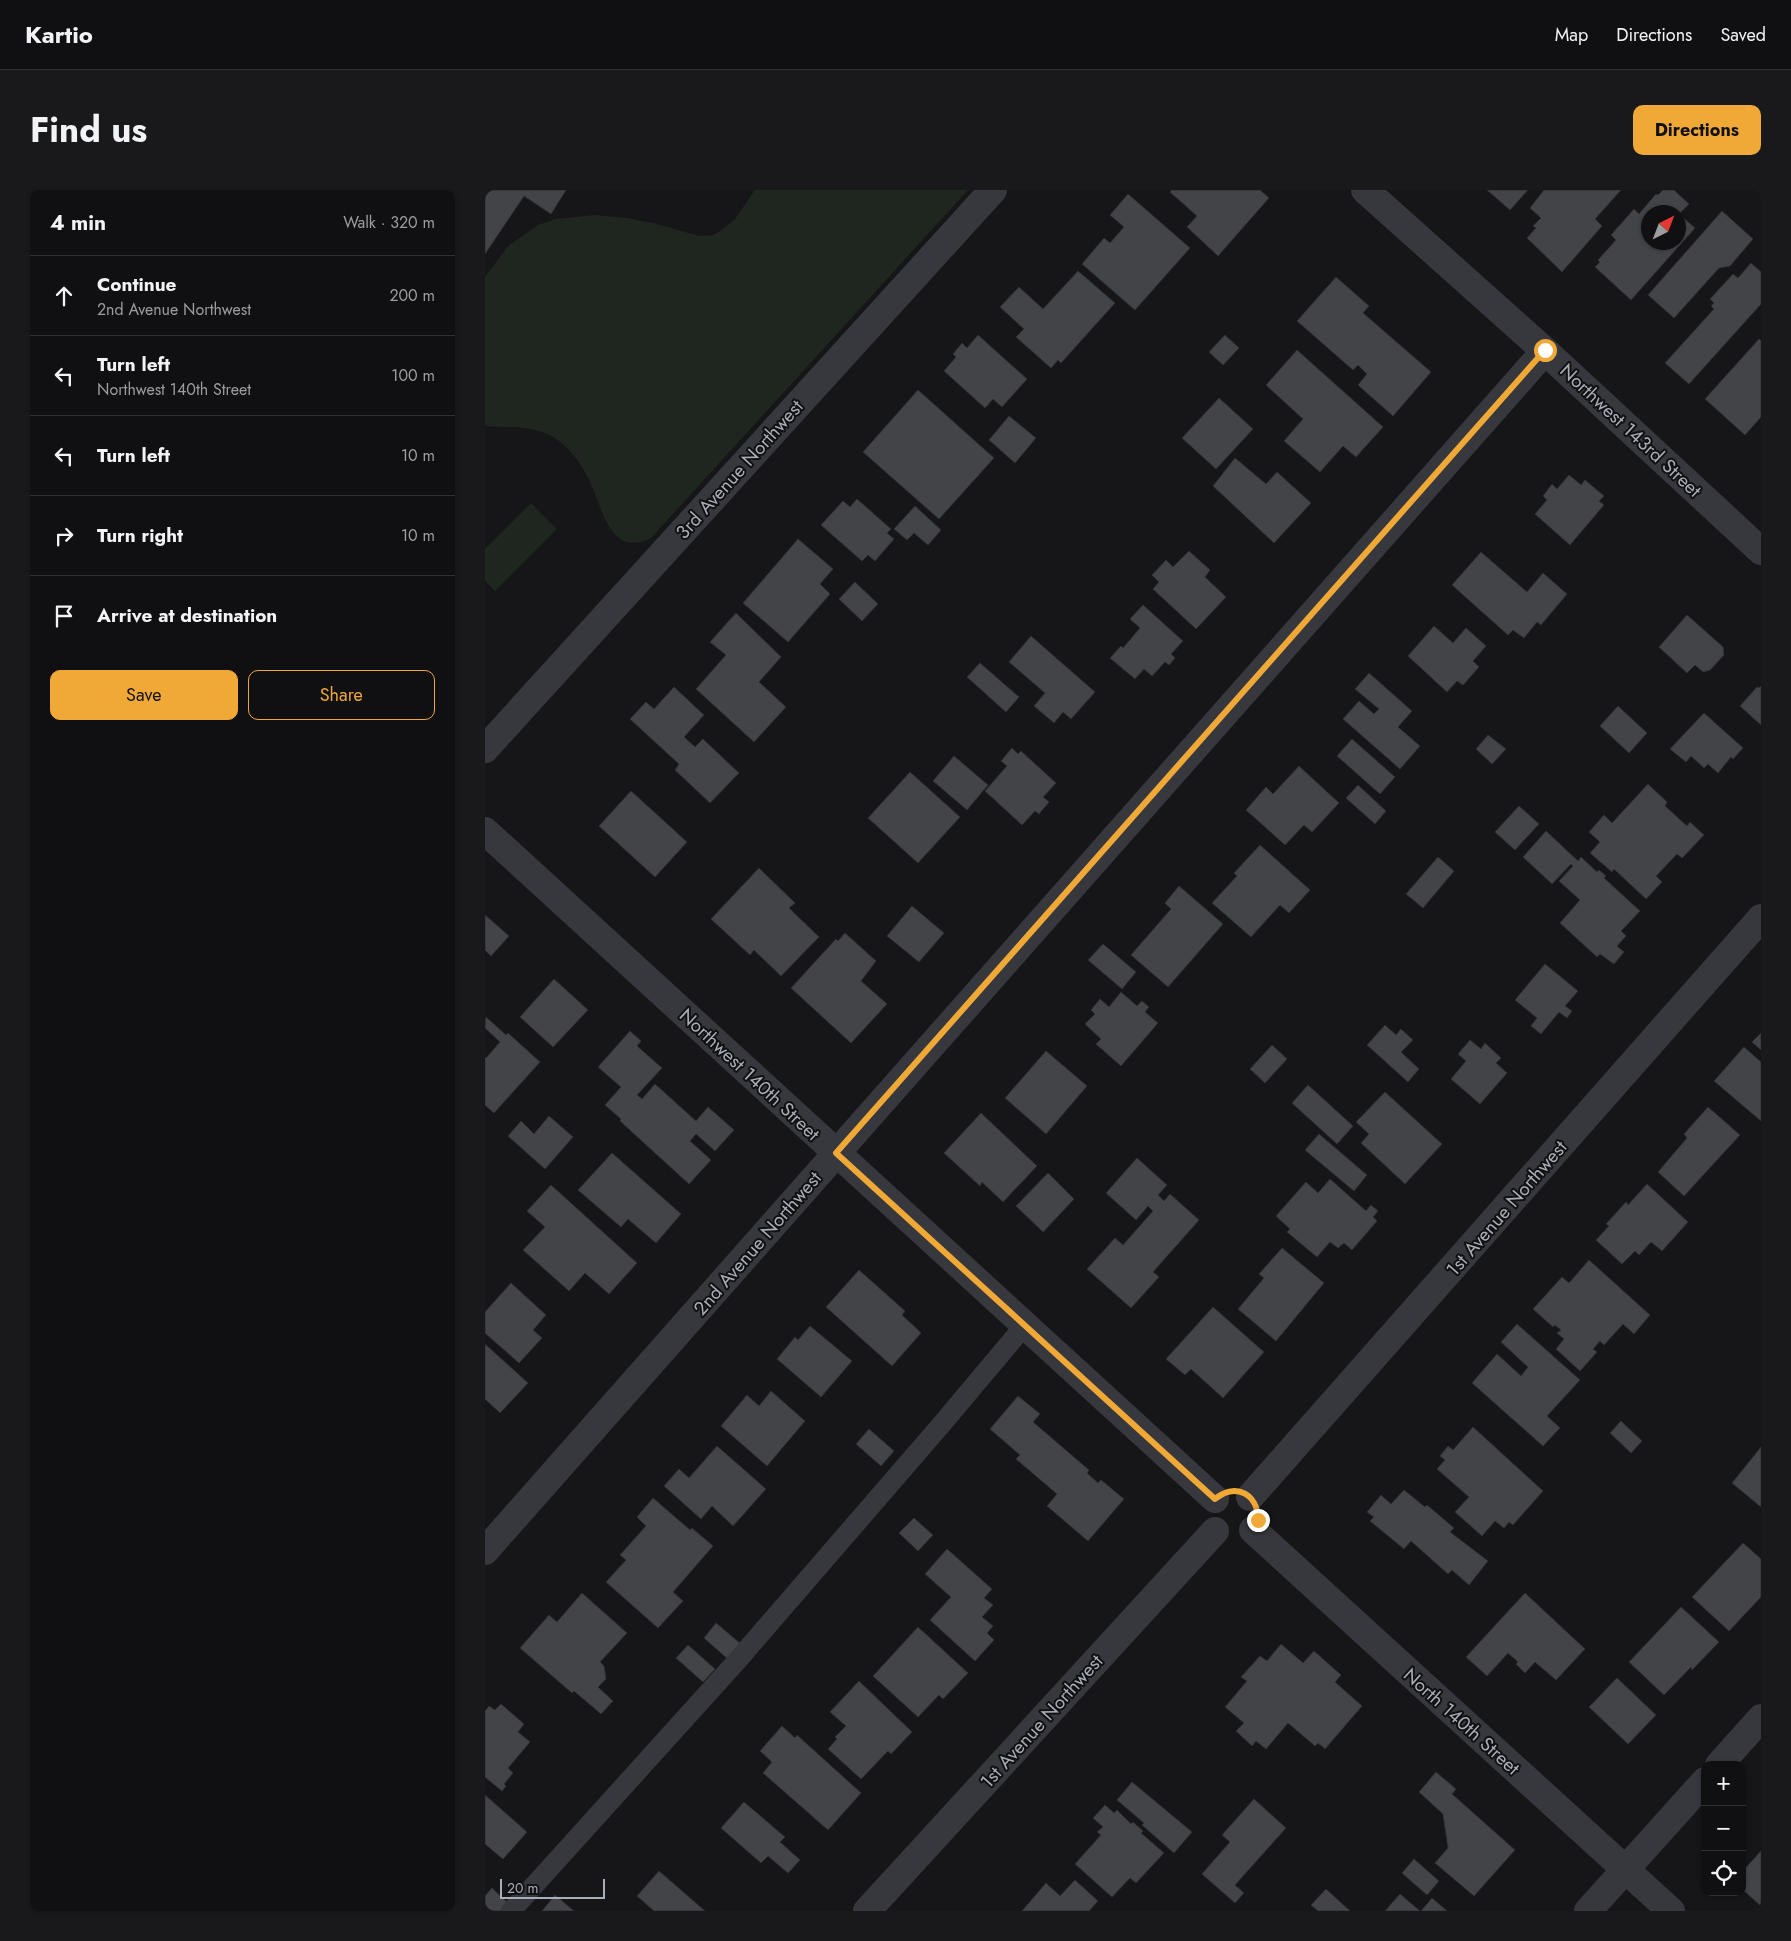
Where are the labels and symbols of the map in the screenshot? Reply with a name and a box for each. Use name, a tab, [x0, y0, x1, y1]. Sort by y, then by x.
north arrow	[1641, 205, 1686, 250]
route start	[1534, 339, 1557, 362]
street label: Northwest 143rd Street	[1554, 357, 1708, 504]
street label: 3rd Avenue Northwest	[669, 393, 810, 545]
street label: Northwest 140th Street	[674, 1002, 826, 1147]
street label: 1st Avenue Northwest	[1440, 1134, 1573, 1282]
street label: 2nd Avenue Northwest	[687, 1165, 828, 1321]
route end	[1247, 1509, 1270, 1532]
street label: 1st Avenue Northwest	[974, 1648, 1109, 1794]
street label: North 140th Street	[1397, 1662, 1526, 1781]
scale bar	[500, 1876, 605, 1899]

